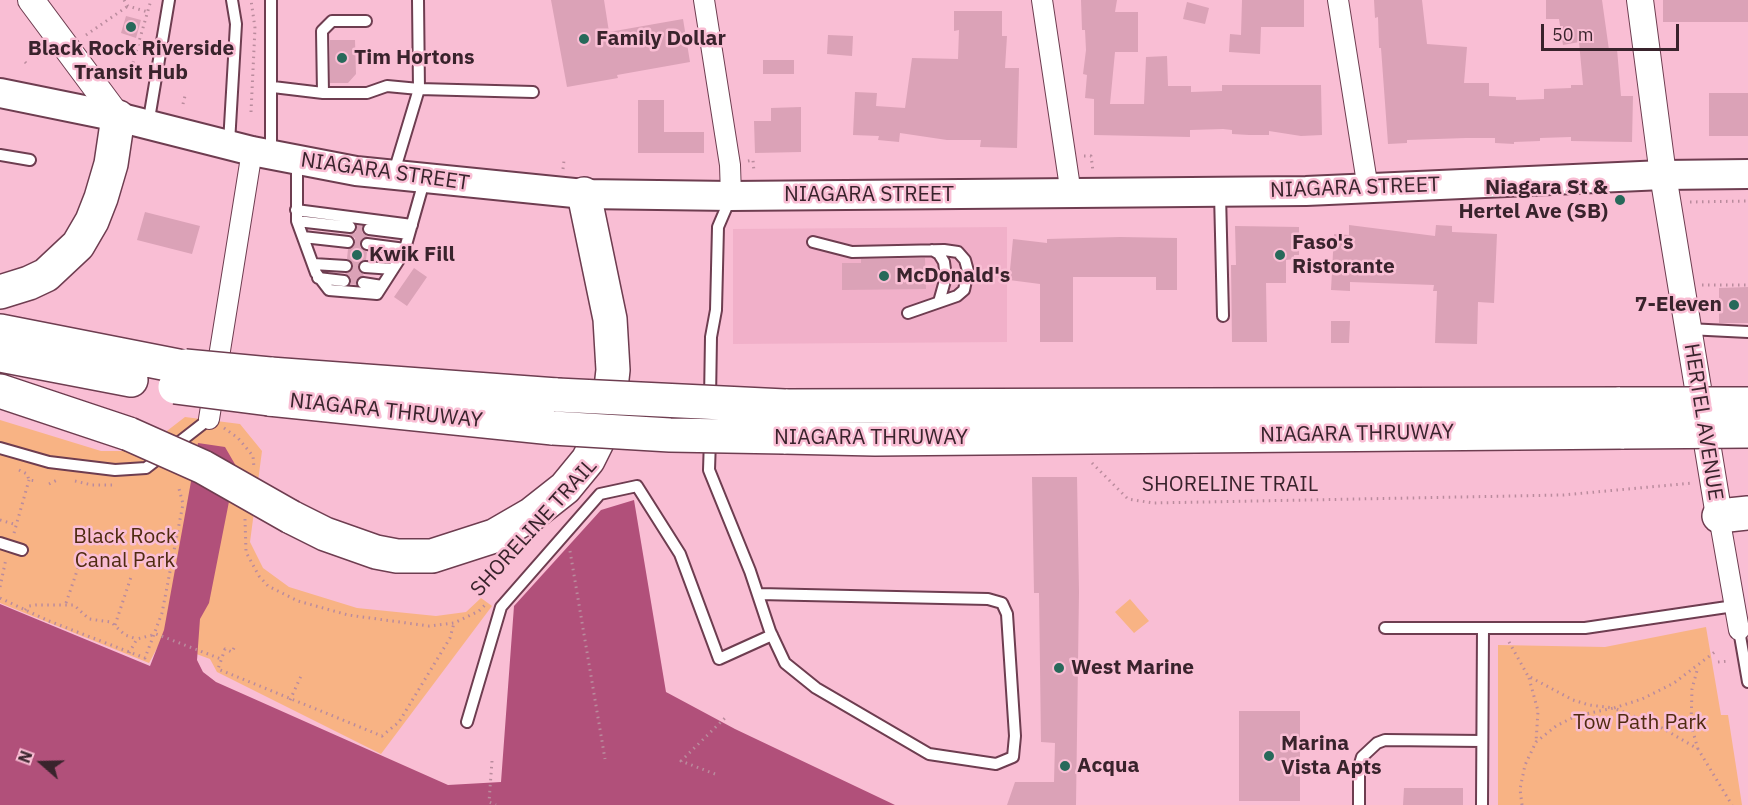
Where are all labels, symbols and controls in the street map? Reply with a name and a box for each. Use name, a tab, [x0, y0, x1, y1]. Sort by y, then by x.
scale bar	[1544, 12, 1682, 50]
marker: Black Rock Riverside Transit Hub	[124, 20, 138, 34]
text: 50 m	[1552, 23, 1594, 46]
place label: Family Dollar	[596, 26, 726, 52]
marker: Family Dollar	[577, 32, 591, 46]
place label: Black Rock Riverside Transit Hub	[28, 36, 234, 86]
place label: Tim Hortons	[354, 45, 475, 71]
marker: Tim Hortons	[335, 51, 349, 65]
street label: NIAGARA STREET	[299, 148, 471, 196]
street label: NIAGARA STREET	[1270, 172, 1440, 204]
place label: Niagara St & Hertel Ave (SB)	[1458, 175, 1608, 225]
street label: NIAGARA STREET	[784, 182, 954, 208]
marker: Niagara St & Hertel Ave (SB)	[1613, 193, 1627, 207]
place label: Faso's Ristorante	[1292, 230, 1395, 280]
place label: Kwik Fill	[369, 242, 455, 268]
marker: Kwik Fill	[350, 248, 364, 262]
marker: Faso's Ristorante	[1273, 248, 1287, 262]
place label: McDonald's	[896, 263, 1010, 289]
marker: McDonald's	[877, 269, 891, 283]
place label: 7-Eleven	[1635, 292, 1722, 318]
marker: 7-Eleven	[1727, 298, 1741, 312]
street label: HERTEL AVENUE	[1678, 342, 1728, 502]
street label: NIAGARA THRUWAY	[288, 388, 484, 434]
street label: NIAGARA THRUWAY	[1260, 420, 1454, 448]
street label: NIAGARA THRUWAY	[774, 425, 968, 451]
street label: SHORELINE TRAIL	[466, 454, 602, 602]
street label: SHORELINE TRAIL	[1142, 472, 1318, 498]
park label: Black Rock Canal Park	[73, 524, 177, 574]
place label: West Marine	[1071, 655, 1194, 681]
marker: West Marine	[1052, 661, 1066, 675]
park label: Tow Path Park	[1573, 710, 1707, 736]
place label: Marina Vista Apts	[1281, 731, 1382, 781]
north arrow	[12, 733, 72, 793]
text: N	[14, 748, 36, 766]
marker: Marina Vista Apts	[1262, 749, 1276, 763]
place label: Acqua	[1077, 753, 1139, 779]
marker: Acqua	[1058, 759, 1072, 773]

